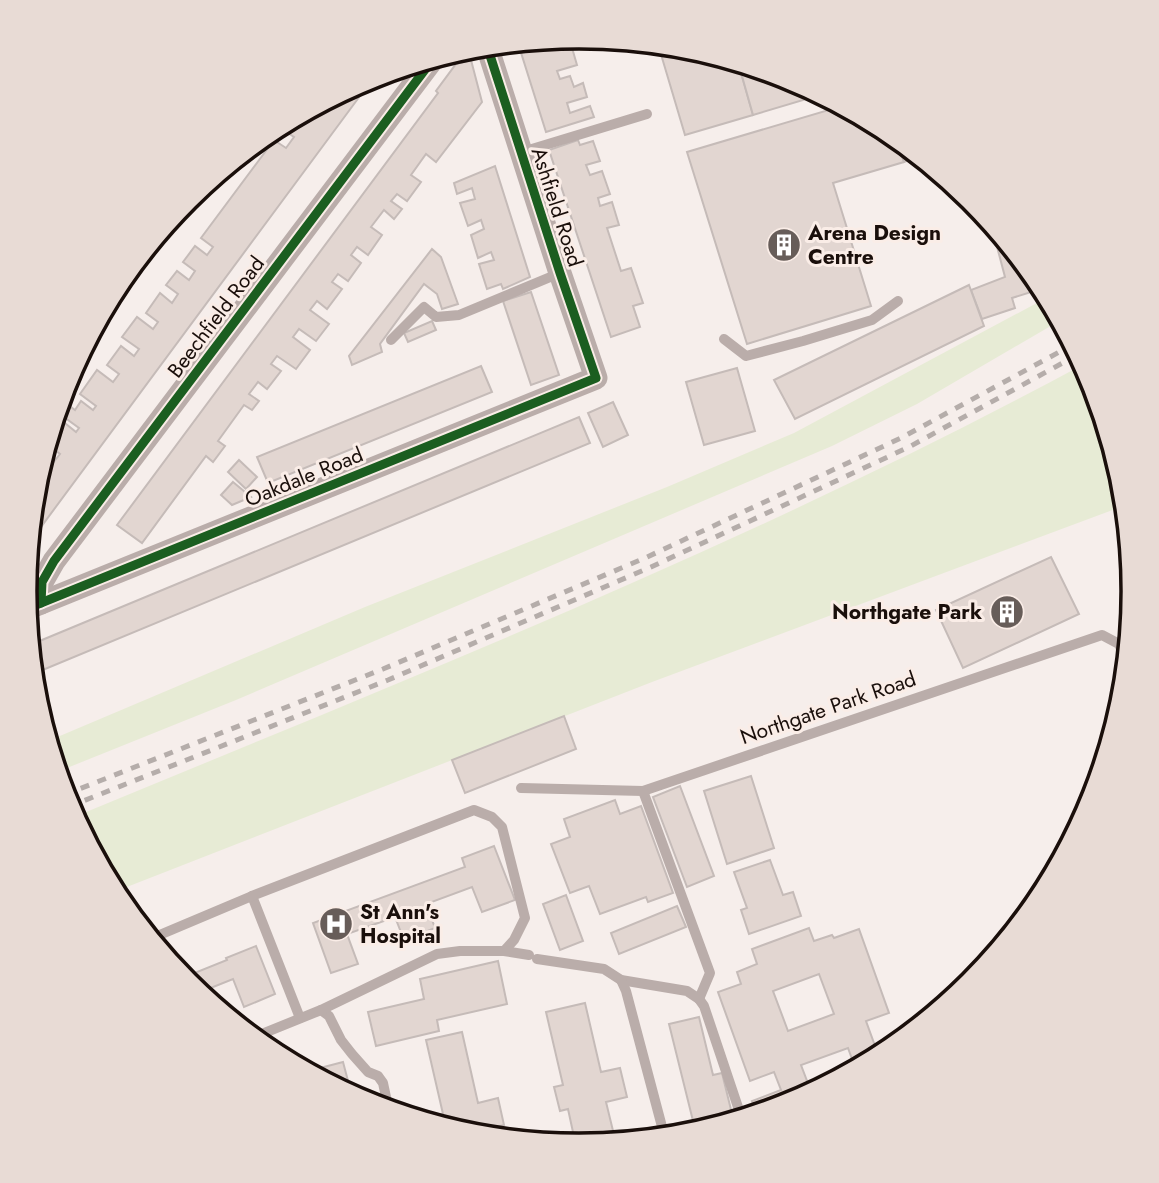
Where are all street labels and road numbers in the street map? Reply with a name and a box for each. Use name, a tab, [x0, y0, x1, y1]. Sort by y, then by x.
street label: Ashfield Road	[524, 143, 590, 271]
street label: Beechfield Road	[160, 250, 272, 384]
street label: Oakdale Road	[240, 440, 368, 514]
street label: Northgate Park Road	[736, 664, 920, 752]

